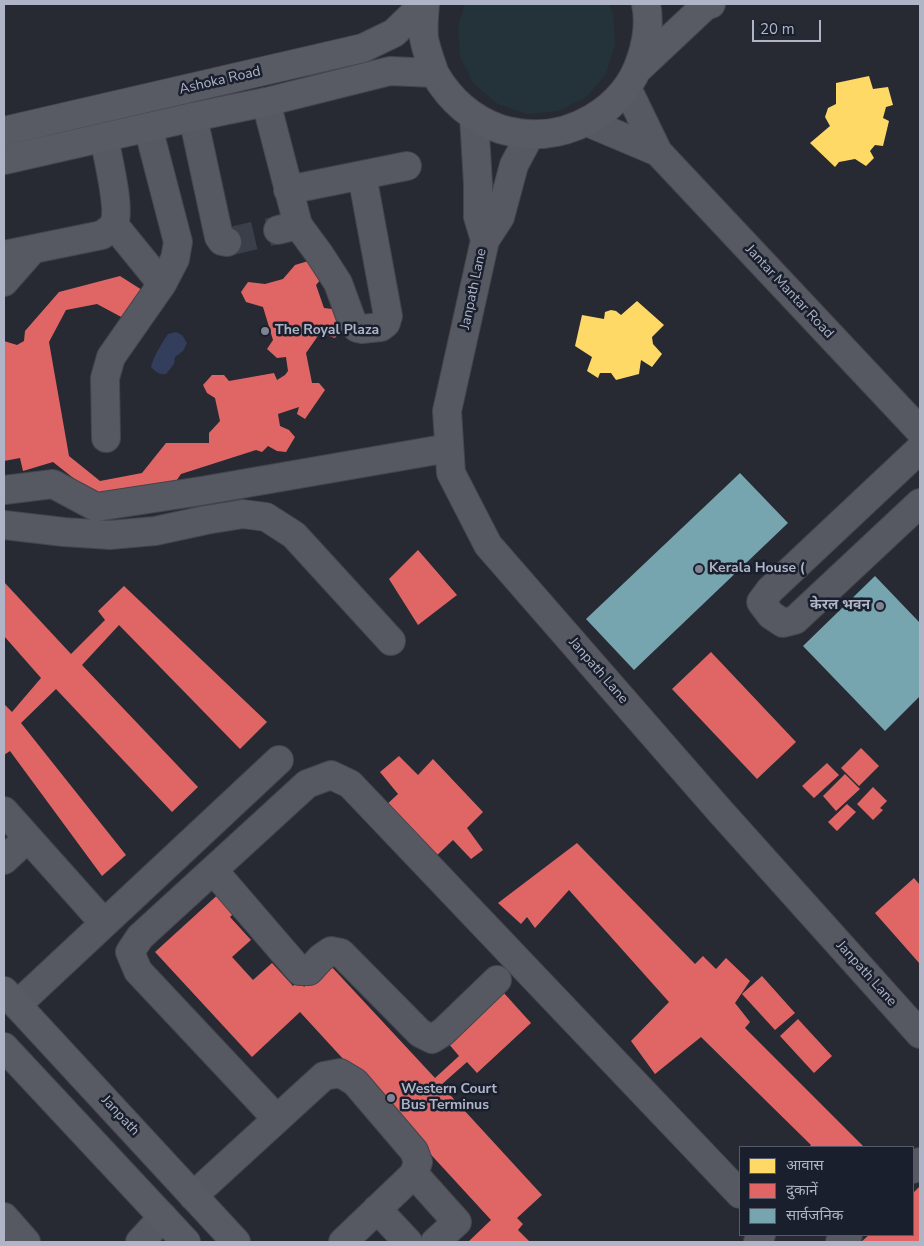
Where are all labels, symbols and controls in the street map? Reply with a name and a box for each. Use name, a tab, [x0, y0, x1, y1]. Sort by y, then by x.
scale bar	[754, 10, 823, 42]
text: 20 m	[760, 19, 795, 39]
street label: Ashoka Road	[178, 63, 262, 99]
street label: Jantar Mantar Road	[741, 242, 837, 342]
street label: Janpath Lane	[457, 247, 491, 331]
place label: The Royal Plaza	[275, 323, 379, 339]
marker: The Royal Plaza	[259, 325, 271, 337]
place label: Kerala House (	[709, 561, 805, 577]
marker: Kerala House (	[693, 563, 705, 575]
place label: केरल भवन	[810, 598, 870, 614]
marker: केरल भवन	[874, 600, 886, 612]
street label: Janpath Lane	[565, 634, 631, 708]
street label: Janpath Lane	[832, 938, 900, 1010]
place label: Western Court Bus Terminus	[401, 1082, 497, 1114]
marker: Western Court Bus Terminus	[385, 1092, 397, 1104]
street label: Janpath	[97, 1093, 143, 1139]
legend	[739, 1146, 914, 1236]
text: आवास	[786, 1155, 824, 1175]
text: दुकानें	[786, 1180, 818, 1200]
text: सार्वजनिक	[786, 1205, 843, 1225]

